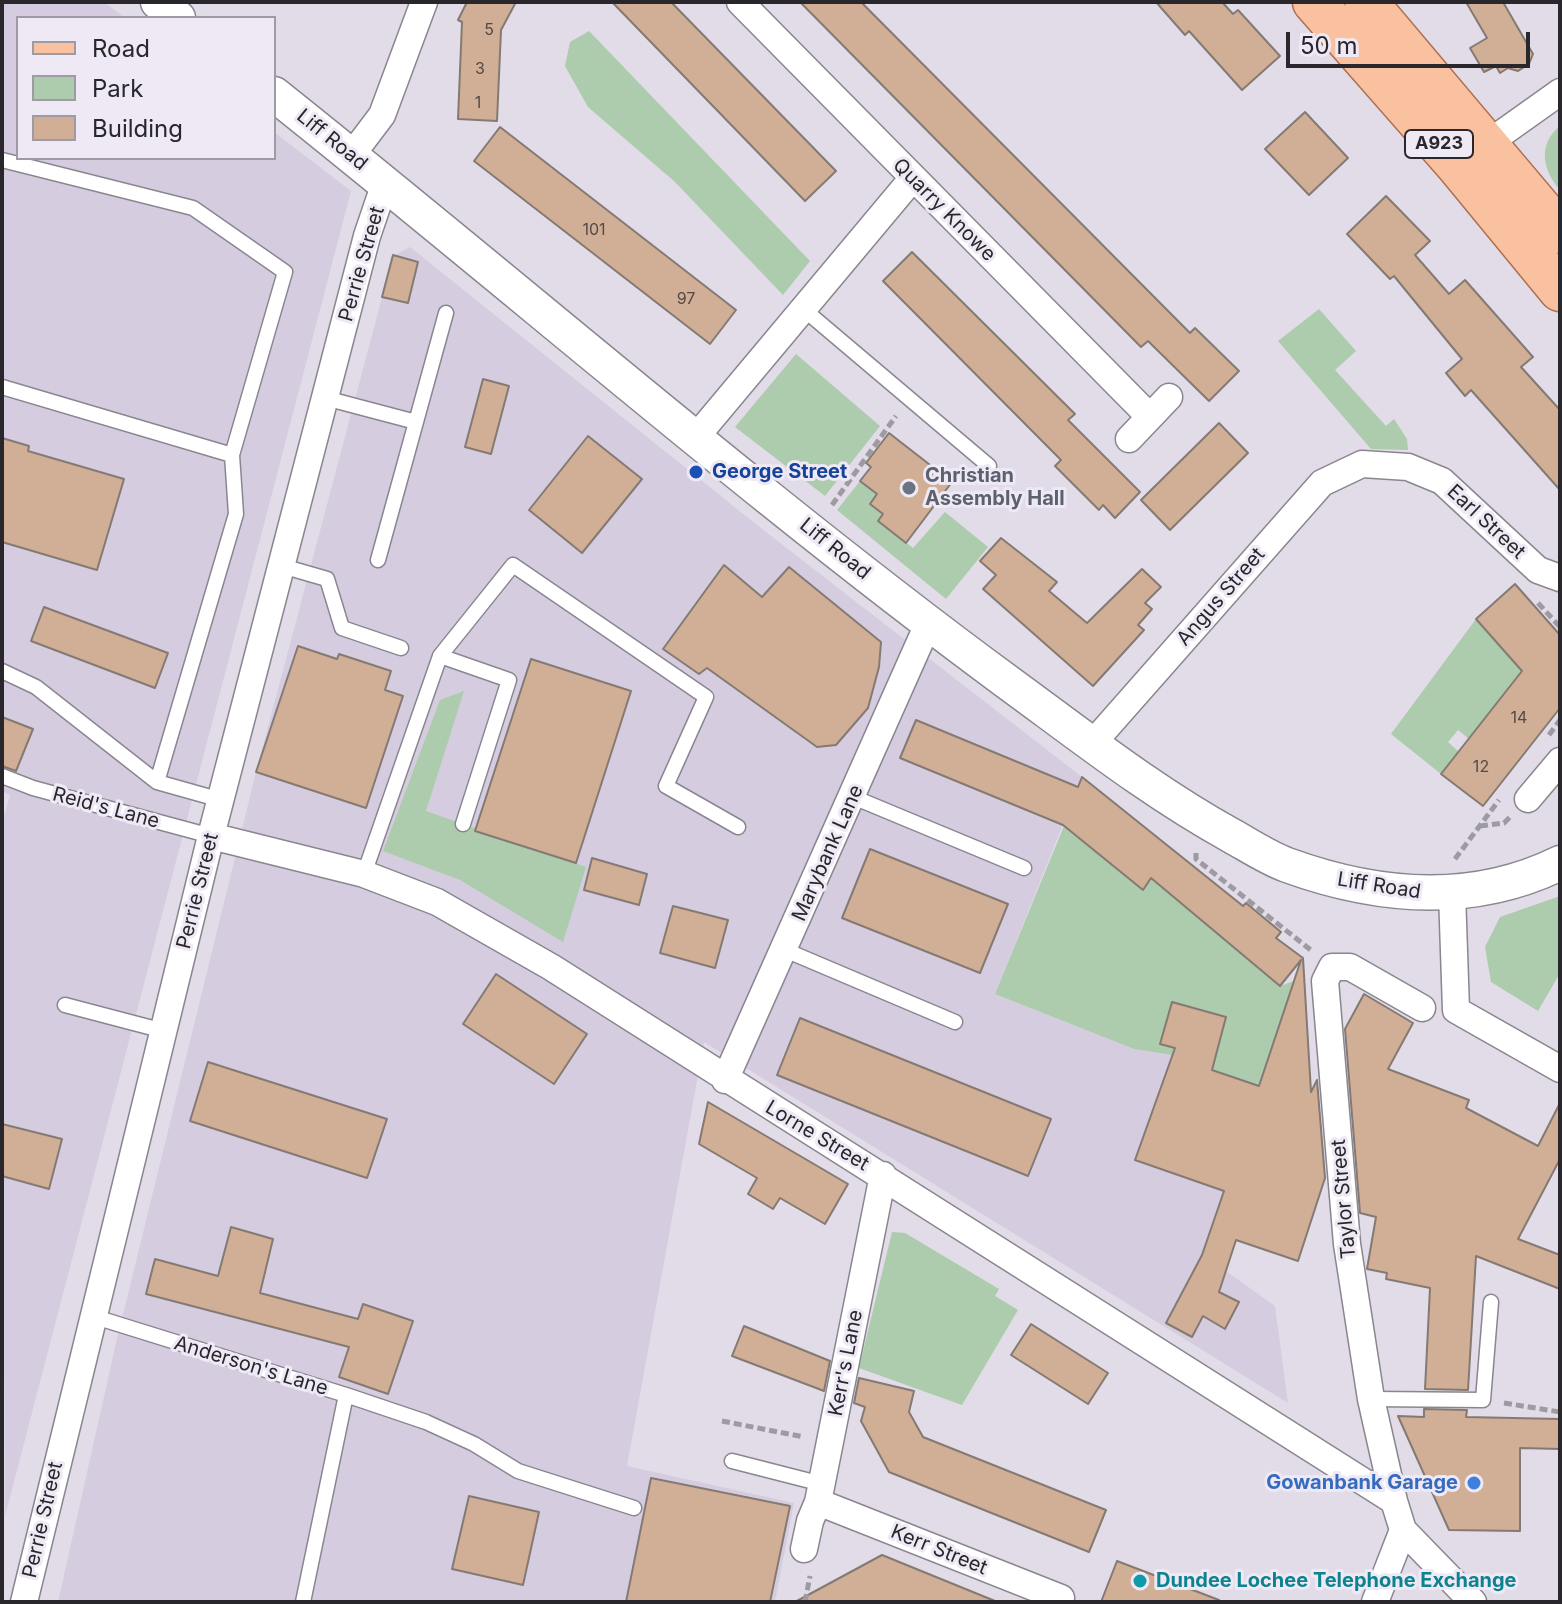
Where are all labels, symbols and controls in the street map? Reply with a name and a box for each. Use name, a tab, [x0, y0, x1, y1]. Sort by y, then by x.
legend	[16, 16, 276, 160]
scale bar	[1290, 16, 1534, 66]
house number: 5	[484, 20, 494, 40]
text: 50 m	[1300, 31, 1358, 60]
text: Road	[92, 34, 150, 63]
house number: 3	[475, 59, 485, 79]
text: Park	[92, 74, 143, 103]
house number: 1	[475, 93, 481, 113]
street label: Liff Road	[292, 104, 372, 176]
text: Building	[92, 114, 183, 143]
road number: A923	[1405, 130, 1473, 158]
street label: Quarry Knowe	[888, 154, 1000, 266]
street label: Perrie Street	[334, 204, 390, 324]
house number: 101	[582, 220, 606, 240]
house number: 97	[677, 289, 695, 309]
place label: George Street	[712, 460, 847, 484]
marker: George Street	[687, 463, 705, 481]
place label: Christian Assembly Hall	[925, 464, 1065, 511]
marker: Christian Assembly Hall	[900, 479, 918, 497]
street label: Earl Street	[1442, 480, 1530, 564]
street label: Liff Road	[795, 513, 875, 585]
street label: Angus Street	[1172, 543, 1270, 651]
house number: 14	[1511, 708, 1527, 728]
house number: 12	[1473, 757, 1489, 777]
street label: Marybank Lane	[787, 781, 869, 925]
street label: Reid's Lane	[50, 782, 162, 834]
street label: Perrie Street	[172, 831, 224, 951]
street label: Liff Road	[1336, 868, 1422, 904]
street label: Lorne Street	[761, 1096, 873, 1176]
street label: Taylor Street	[1327, 1138, 1361, 1260]
street label: Kerr's Lane	[824, 1308, 868, 1418]
street label: Anderson's Lane	[171, 1331, 331, 1401]
street label: Perrie Street	[18, 1460, 68, 1580]
place label: Gowanbank Garage	[1266, 1471, 1458, 1495]
marker: Gowanbank Garage	[1465, 1474, 1483, 1492]
street label: Kerr Street	[887, 1520, 991, 1580]
place label: Dundee Lochee Telephone Exchange	[1156, 1569, 1517, 1593]
marker: Dundee Lochee Telephone Exchange	[1131, 1572, 1149, 1590]

